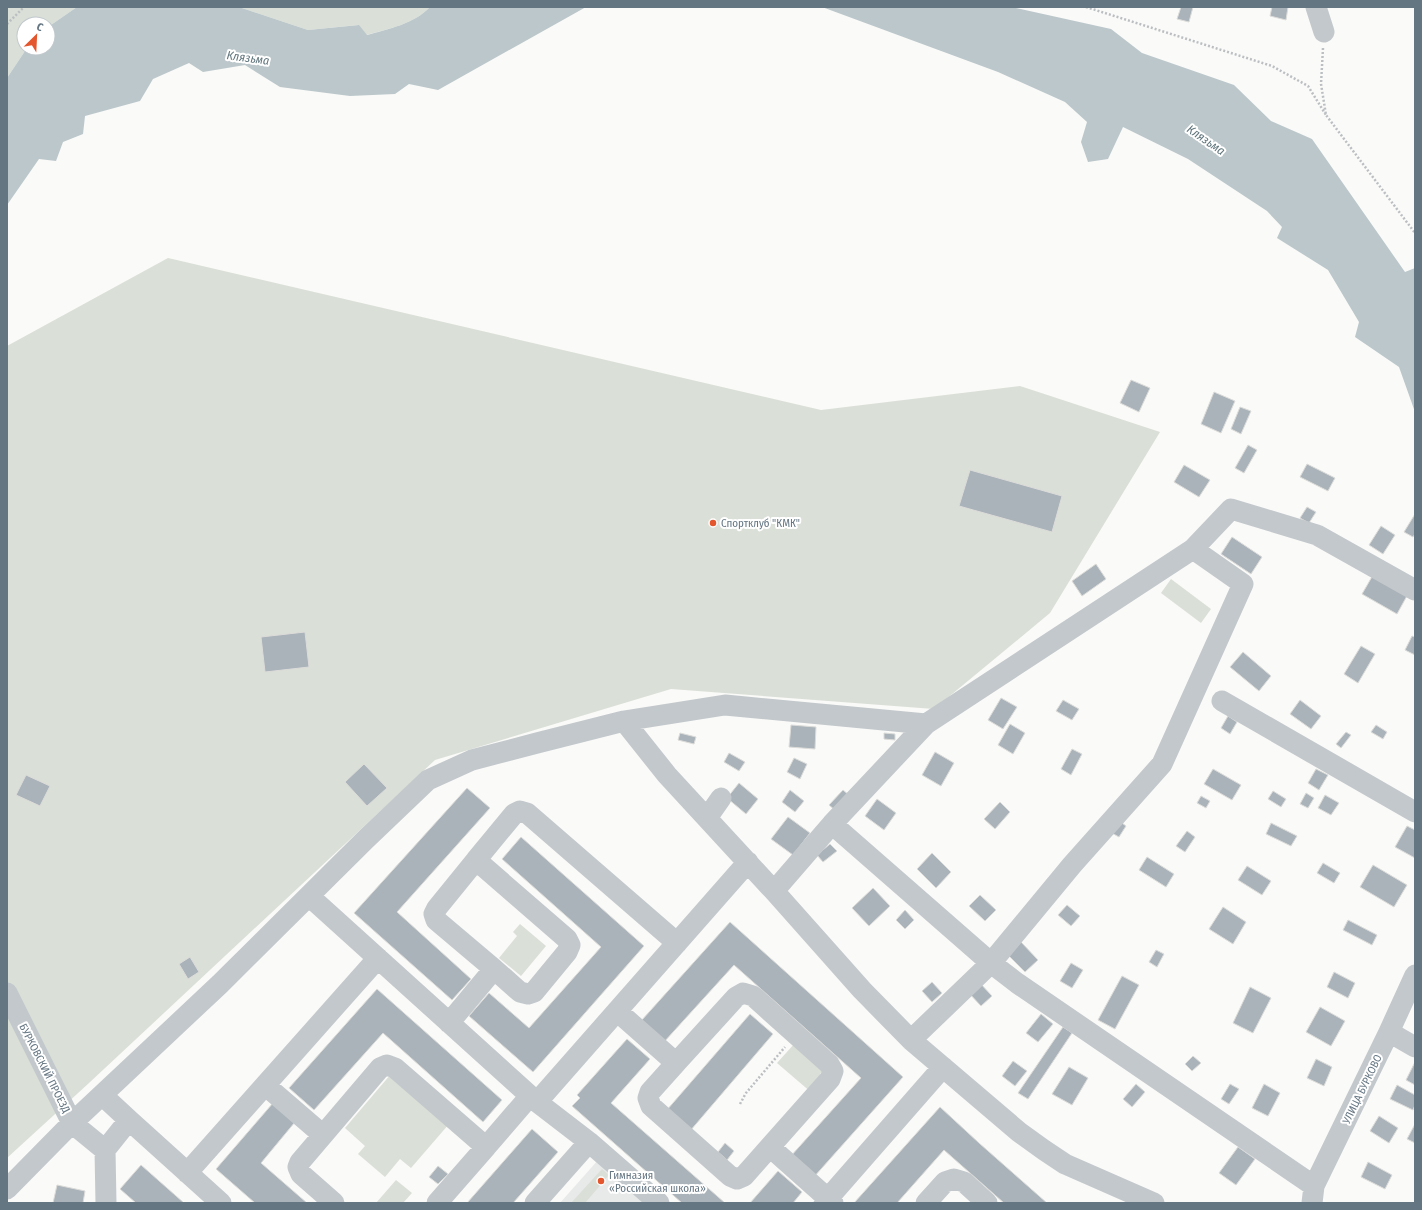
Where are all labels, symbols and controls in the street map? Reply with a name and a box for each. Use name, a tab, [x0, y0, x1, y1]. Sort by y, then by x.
north arrow	[16, 16, 56, 56]
text: С	[35, 20, 45, 35]
water label: Клязьма	[226, 48, 270, 68]
water label: Клязьма	[1184, 122, 1228, 158]
place label: Спортклуб "КМК"	[721, 517, 800, 530]
marker: Спортклуб "КМК"	[708, 518, 718, 528]
street label: БУРКОВСКИЙ ПРОЕЗД	[16, 1021, 73, 1115]
street label: УЛИЦА БУРКОВО	[1340, 1052, 1385, 1127]
place label: Гимназия «Российская школа»	[609, 1169, 706, 1195]
marker: Гимназия «Российская школа»	[596, 1176, 606, 1186]

